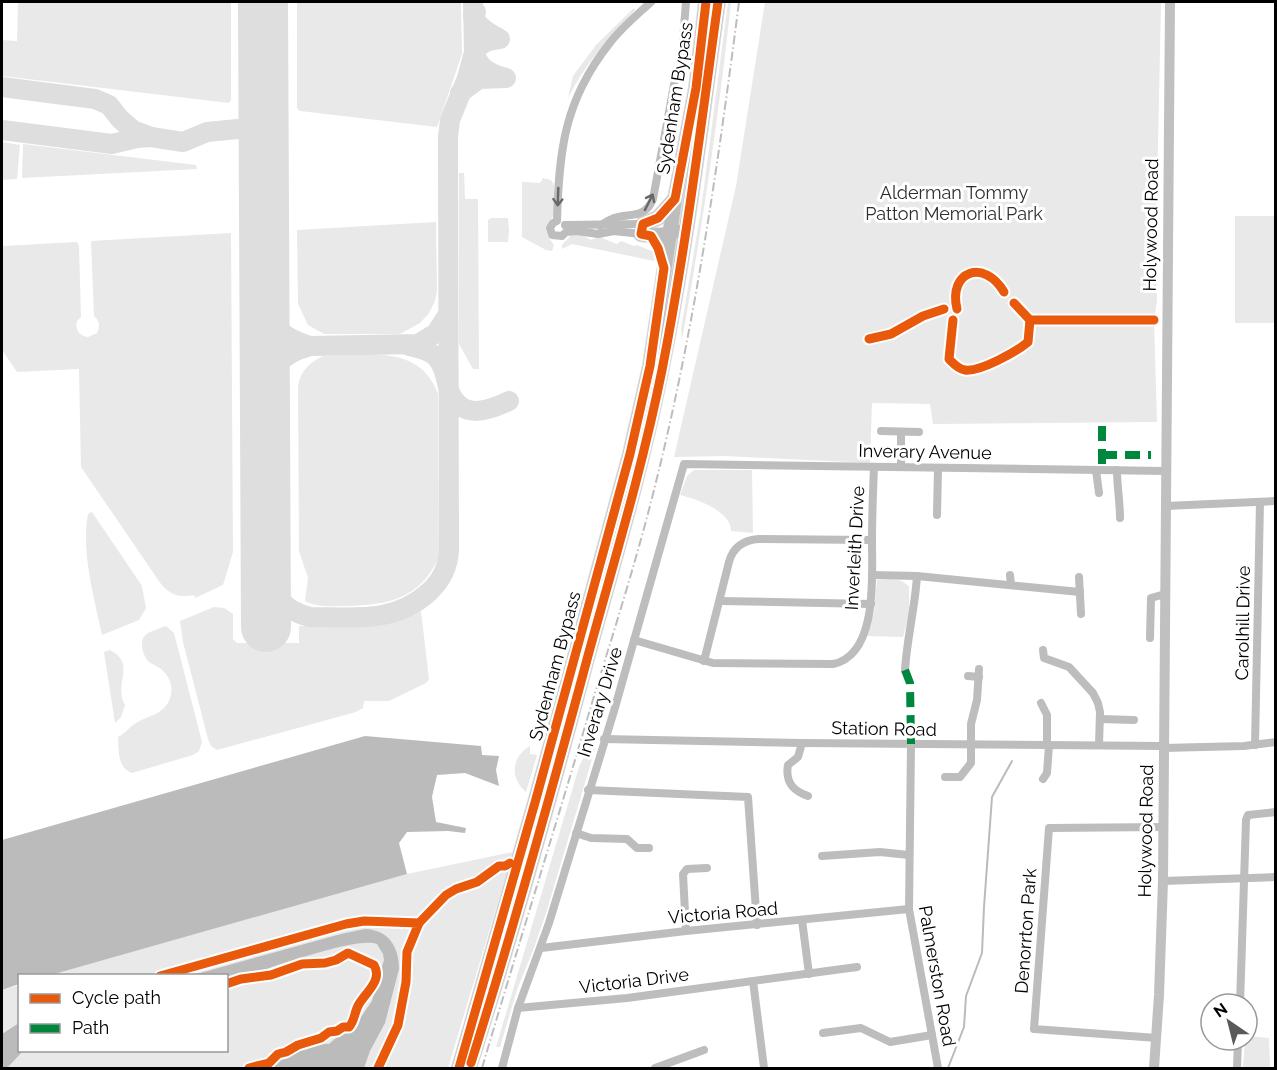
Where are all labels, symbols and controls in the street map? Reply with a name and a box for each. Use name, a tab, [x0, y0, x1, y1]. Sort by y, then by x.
street label: Sydenham Bypass	[652, 20, 697, 175]
street label: Holywood Road	[1139, 158, 1162, 292]
park label: Alderman Tommy Patton Memorial Park	[865, 182, 1043, 224]
one-way arrow	[552, 187, 564, 207]
one-way arrow	[644, 193, 656, 211]
street label: Inverary Avenue	[858, 440, 992, 463]
street label: Inverleith Drive	[841, 485, 868, 611]
street label: Carolhill Drive	[1231, 565, 1254, 681]
street label: Sydenham Bypass	[524, 589, 585, 743]
street label: Inverary Drive	[573, 644, 626, 759]
street label: Station Road	[831, 717, 937, 740]
street label: Holywood Road	[1134, 764, 1157, 898]
street label: Denorrton Park	[1011, 867, 1040, 994]
street label: Victoria Road	[667, 897, 779, 928]
street label: Palmerston Road	[915, 904, 960, 1048]
street label: Victoria Drive	[578, 963, 690, 998]
legend	[18, 974, 228, 1052]
text: Cycle path	[72, 987, 161, 1008]
north arrow	[1199, 992, 1259, 1052]
text: N	[1210, 999, 1231, 1021]
text: Path	[72, 1017, 109, 1038]

